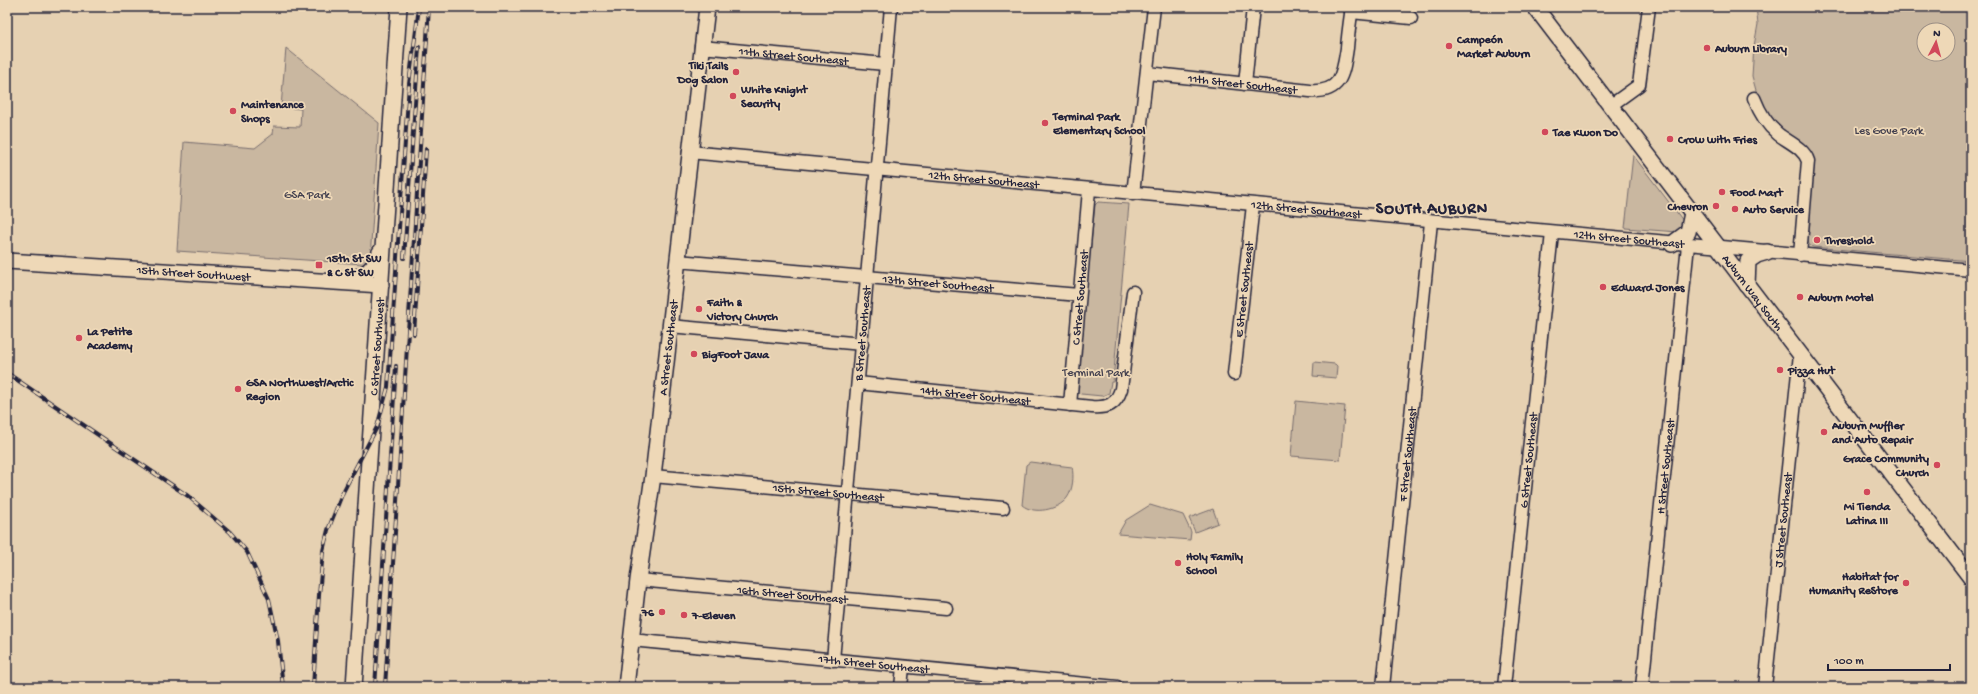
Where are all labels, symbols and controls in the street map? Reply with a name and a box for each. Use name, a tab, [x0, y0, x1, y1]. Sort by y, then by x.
north arrow	[1916, 22, 1956, 62]
text: N	[1933, 28, 1941, 40]
place label: Campeón Market Auburn	[1456, 34, 1530, 62]
marker: Campeón Market Auburn	[1444, 41, 1454, 51]
marker: Auburn Library	[1702, 43, 1712, 53]
place label: Auburn Library	[1714, 43, 1787, 57]
street label: 11th Street Southeast	[737, 45, 850, 70]
place label: Tiki Tails Dog Salon	[676, 60, 729, 88]
marker: Tiki Tails Dog Salon	[731, 67, 741, 77]
street label: 11th Street Southeast	[1186, 72, 1299, 99]
place label: White Knight Security	[740, 84, 808, 112]
marker: White Knight Security	[728, 91, 738, 101]
place label: Maintenance Shops	[241, 99, 305, 127]
marker: Maintenance Shops	[228, 106, 238, 116]
place label: Terminal Park Elementary School	[1052, 111, 1146, 139]
marker: Terminal Park Elementary School	[1040, 118, 1050, 128]
park label: Les Gove Park	[1855, 125, 1925, 139]
marker: Tae Kwon Do	[1540, 127, 1550, 137]
place label: Tae Kwon Do	[1552, 127, 1619, 141]
marker: Crow with Fries	[1665, 134, 1675, 144]
place label: Crow with Fries	[1677, 134, 1757, 148]
street label: 12th Street Southeast	[927, 169, 1040, 193]
marker: Food Mart	[1717, 187, 1727, 197]
place label: Food Mart	[1729, 187, 1784, 201]
park label: GSA Park	[284, 189, 332, 203]
street label: 12th Street Southeast	[1249, 199, 1363, 223]
district label: SOUTH AUBURN	[1376, 201, 1488, 220]
place label: Chevron	[1666, 201, 1708, 215]
marker: Chevron	[1711, 201, 1721, 211]
marker: Auto Service	[1730, 204, 1740, 214]
place label: Auto Service	[1742, 204, 1805, 218]
street label: 12th Street Southeast	[1572, 228, 1686, 253]
marker: Threshold	[1812, 235, 1822, 245]
place label: Threshold	[1824, 235, 1875, 249]
street label: E Street Southeast	[1233, 240, 1258, 338]
street label: C Street Southeast	[1070, 248, 1093, 346]
place label: 15th St SW & C St SW	[326, 253, 382, 281]
street label: Auburn Way South	[1718, 253, 1785, 335]
marker: 15th St SW & C St SW	[314, 260, 324, 270]
street label: 15th Street Southwest	[135, 264, 252, 286]
street label: 13th Street Southeast	[881, 273, 995, 297]
marker: Edward Jones	[1598, 282, 1608, 292]
place label: Edward Jones	[1610, 282, 1685, 296]
street label: B Street Southeast	[853, 284, 875, 382]
marker: Auburn Motel	[1795, 292, 1805, 302]
place label: Auburn Motel	[1807, 292, 1874, 306]
street label: C Street Southwest	[368, 296, 389, 396]
place label: Faith & Victory Church	[706, 297, 778, 325]
street label: A Street Southeast	[657, 298, 682, 396]
marker: Faith & Victory Church	[694, 304, 704, 314]
place label: La Petite Academy	[86, 326, 133, 354]
marker: La Petite Academy	[74, 333, 84, 343]
marker: BigFoot Java	[689, 349, 699, 359]
place label: BigFoot Java	[701, 349, 770, 363]
marker: Pizza Hut	[1775, 365, 1785, 375]
place label: Pizza Hut	[1787, 365, 1836, 379]
park label: Terminal Park	[1062, 367, 1131, 381]
place label: GSA Northwest/Arctic Region	[245, 377, 354, 405]
marker: GSA Northwest/Arctic Region	[233, 384, 243, 394]
street label: 14th Street Southeast	[918, 384, 1032, 410]
street label: F Street Southeast	[1397, 405, 1421, 503]
street label: G Street Southeast	[1518, 411, 1542, 509]
street label: H Street Southeast	[1655, 417, 1679, 515]
place label: Auburn Muffler and Auto Repair	[1831, 420, 1915, 448]
marker: Auburn Muffler and Auto Repair	[1819, 427, 1829, 437]
place label: Grace Community Church	[1843, 453, 1930, 481]
marker: Grace Community Church	[1932, 460, 1942, 470]
street label: J Street Southeast	[1773, 471, 1797, 568]
street label: 15th Street Southeast	[771, 482, 885, 506]
marker: Mi Tienda Latina III	[1862, 487, 1872, 497]
place label: Mi Tienda Latina III	[1844, 501, 1892, 529]
place label: Holy Family School	[1186, 551, 1243, 579]
marker: Holy Family School	[1173, 558, 1183, 568]
place label: Habitat for Humanity ReStore	[1809, 571, 1900, 599]
marker: Habitat for Humanity ReStore	[1901, 578, 1911, 588]
street label: 16th Street Southeast	[735, 584, 849, 608]
place label: 76	[641, 607, 655, 621]
marker: 76	[657, 607, 667, 617]
marker: 7-Eleven	[679, 610, 689, 620]
place label: 7-Eleven	[691, 610, 736, 624]
scale bar	[1828, 646, 1950, 672]
street label: 17th Street Southeast	[817, 653, 931, 678]
text: 100 m	[1833, 655, 1864, 669]

